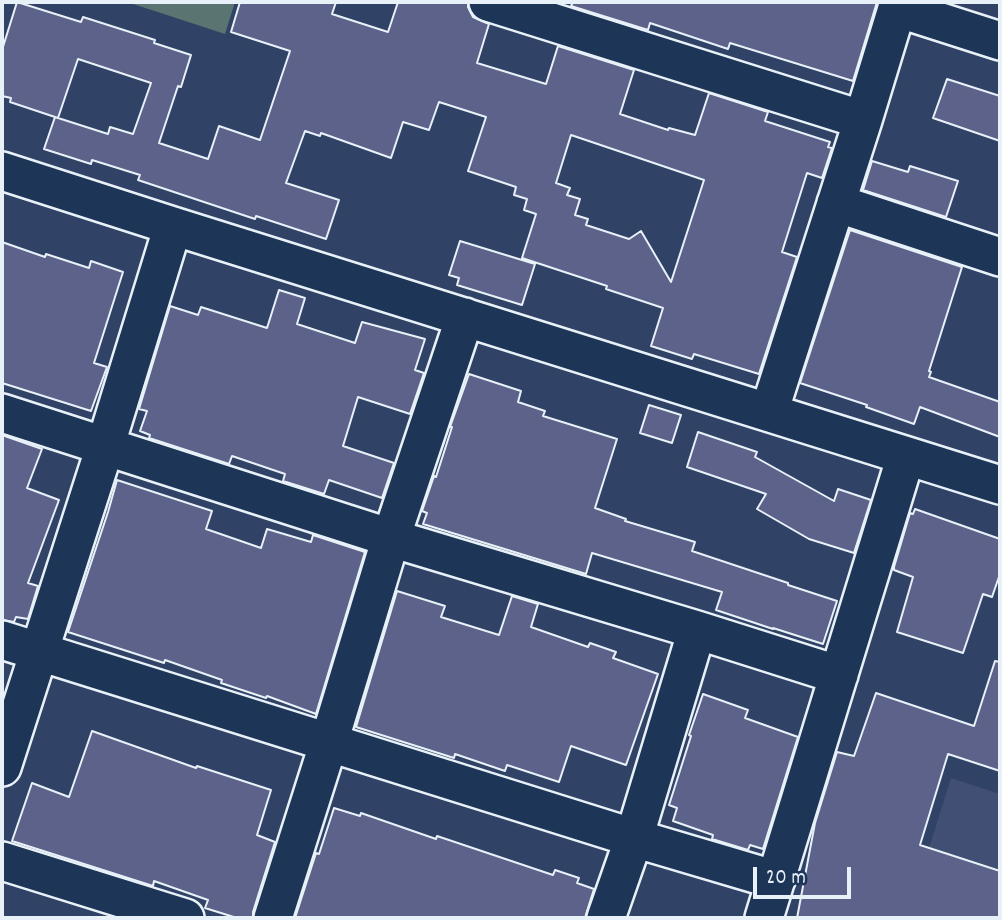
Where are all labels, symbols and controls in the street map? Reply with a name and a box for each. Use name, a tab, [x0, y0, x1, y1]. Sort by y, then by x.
scale bar	[757, 853, 855, 897]
text: 20 m	[766, 864, 806, 894]

